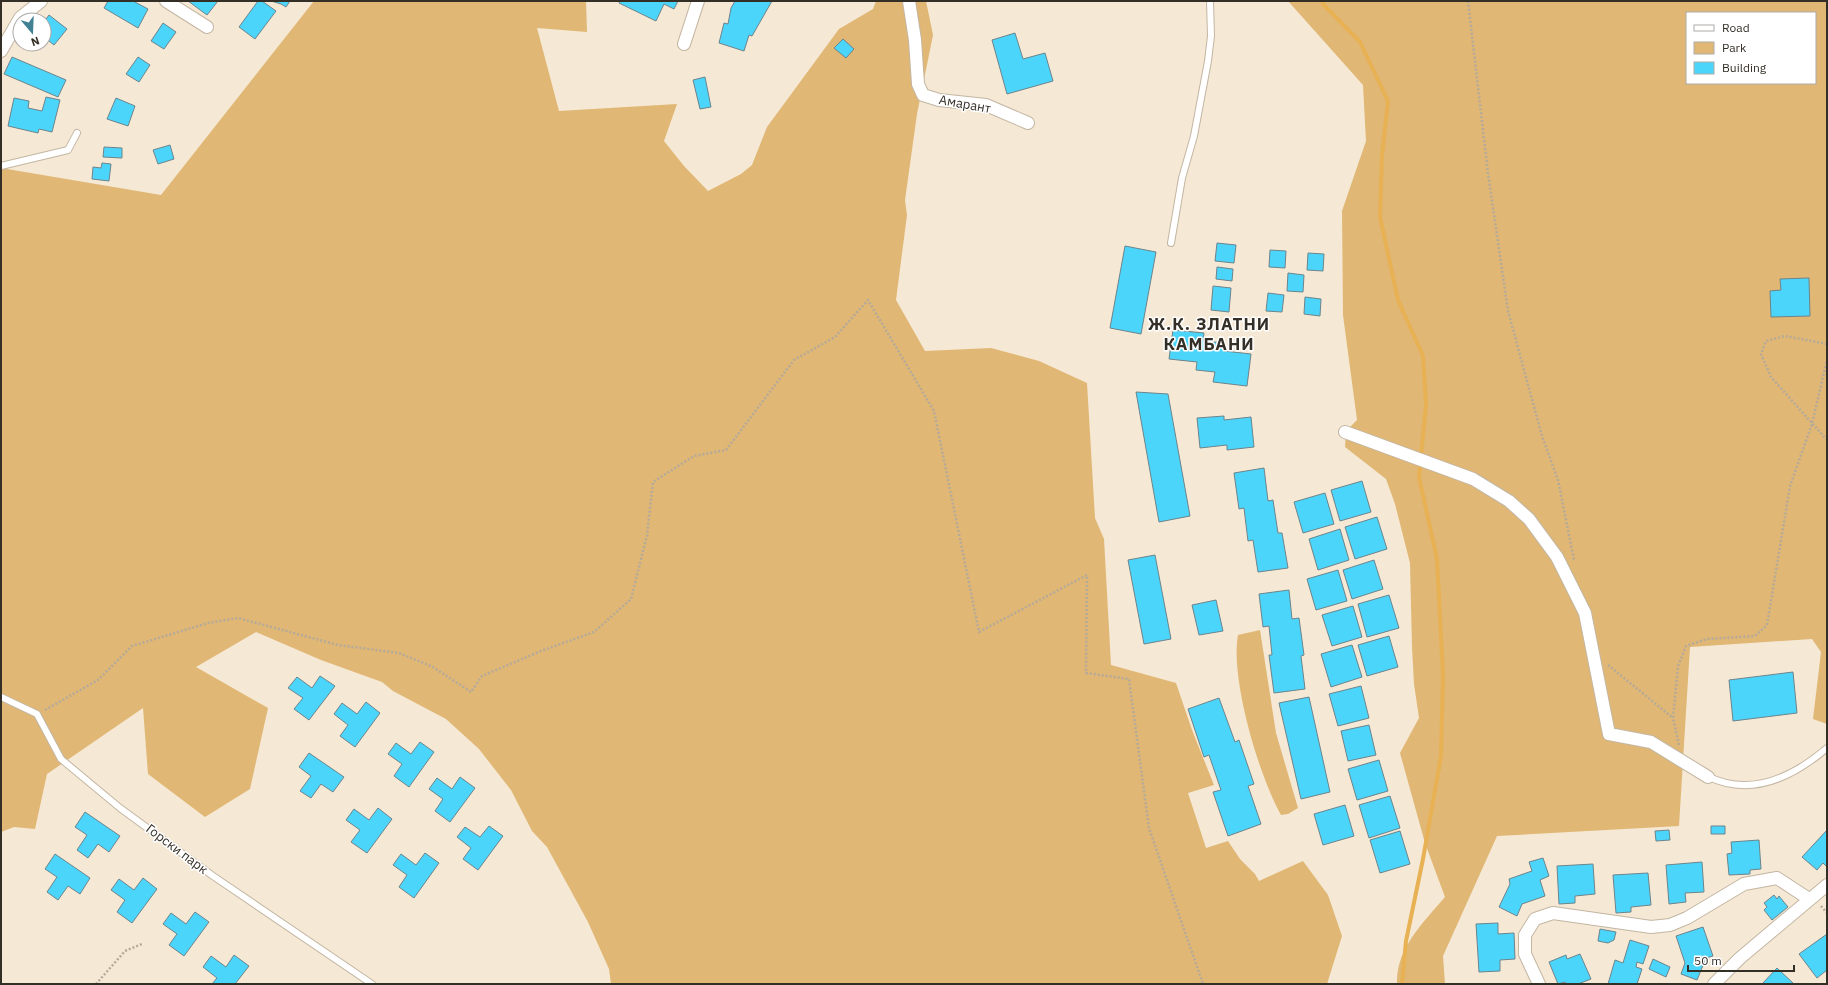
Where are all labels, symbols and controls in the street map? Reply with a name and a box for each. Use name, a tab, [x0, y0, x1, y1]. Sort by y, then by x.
north arrow	[12, 12, 52, 52]
legend	[1686, 12, 1816, 84]
text: Road	[1722, 20, 1750, 35]
text: N	[29, 34, 41, 49]
text: Park	[1722, 40, 1747, 55]
text: Building	[1722, 60, 1767, 75]
street label: Амарант	[938, 91, 992, 117]
district label: Ж.К. ЗЛАТНИ КАМБАНИ	[1148, 313, 1270, 355]
street label: Горски парк	[143, 820, 211, 878]
scale bar	[1688, 947, 1794, 973]
text: 50 m	[1694, 953, 1722, 968]

